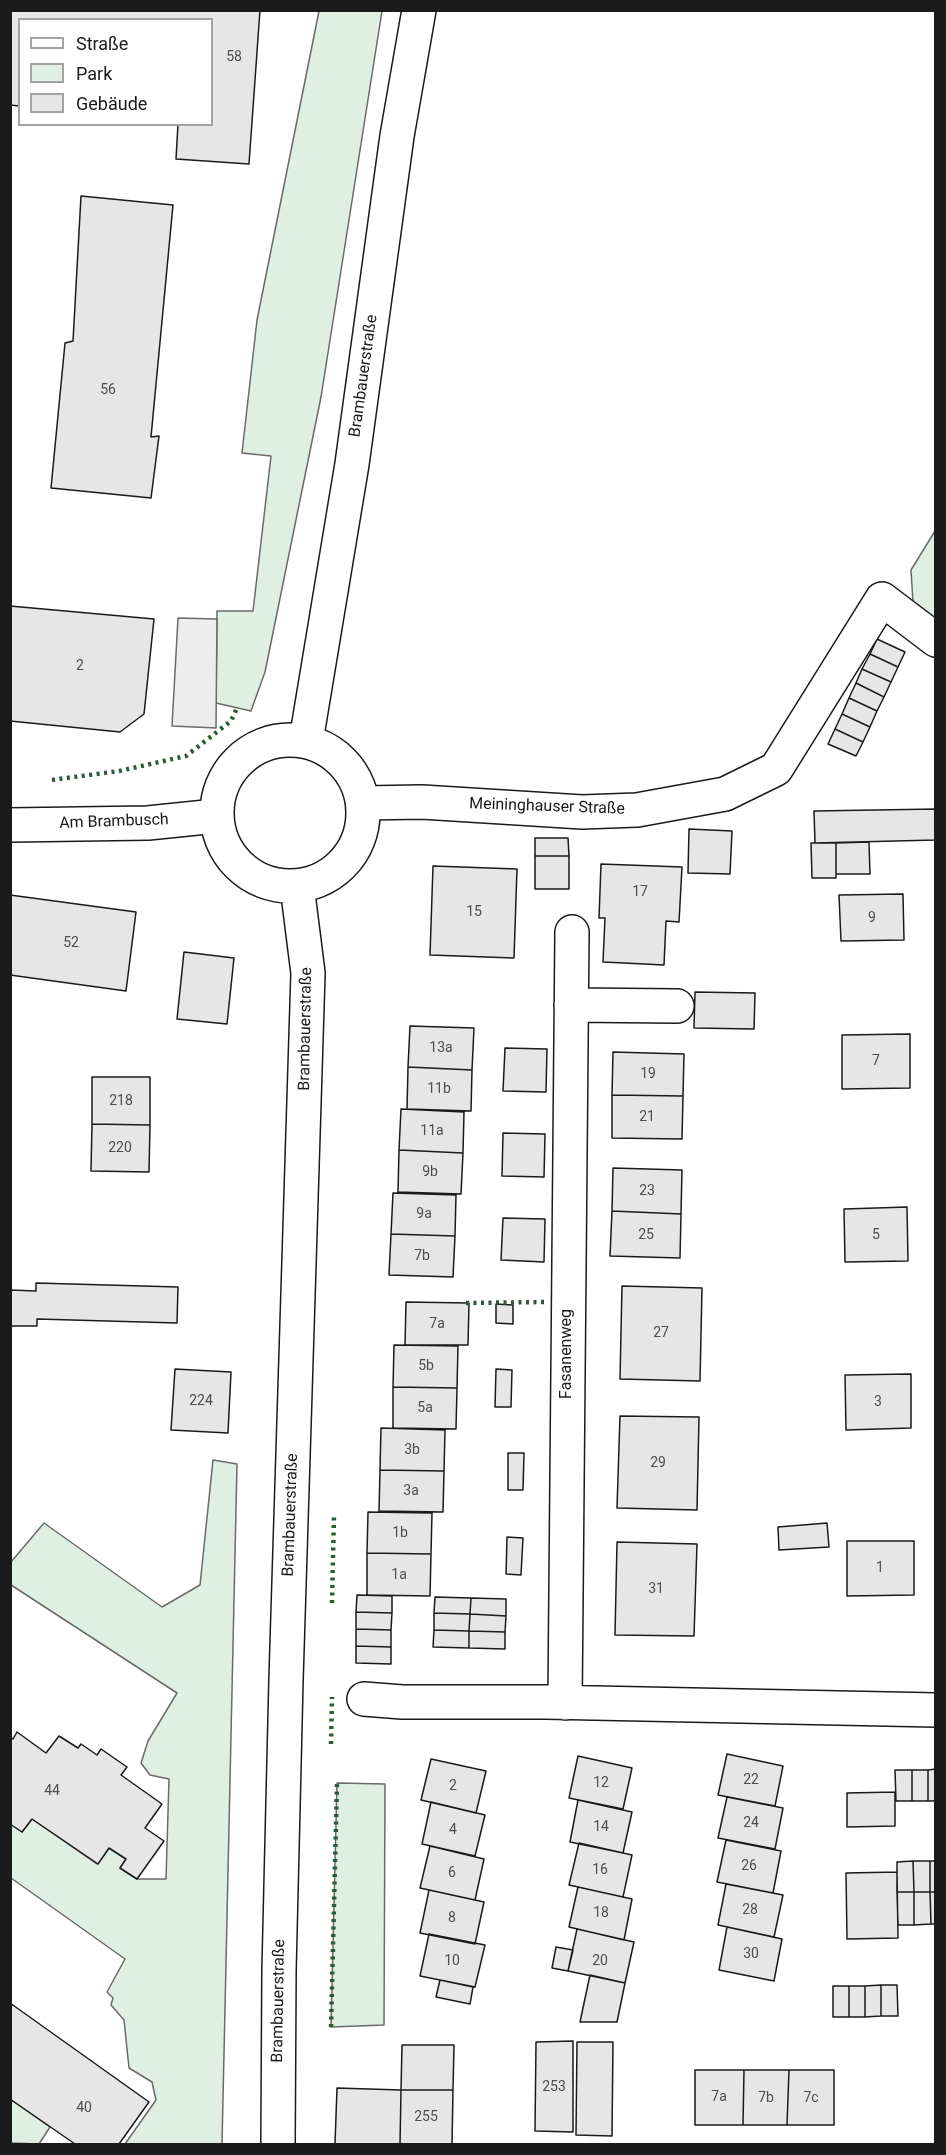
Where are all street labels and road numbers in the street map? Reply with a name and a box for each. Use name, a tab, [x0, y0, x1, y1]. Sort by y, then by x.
street label: Brambauerstraße	[346, 313, 382, 439]
street label: Meininghauser Straße	[469, 795, 625, 819]
street label: Am Brambusch	[59, 810, 169, 834]
street label: Brambauerstraße	[295, 967, 317, 1091]
street label: Fasanenweg	[557, 1309, 577, 1399]
street label: Brambauerstraße	[279, 1453, 303, 1577]
street label: Brambauerstraße	[268, 1939, 290, 2063]

